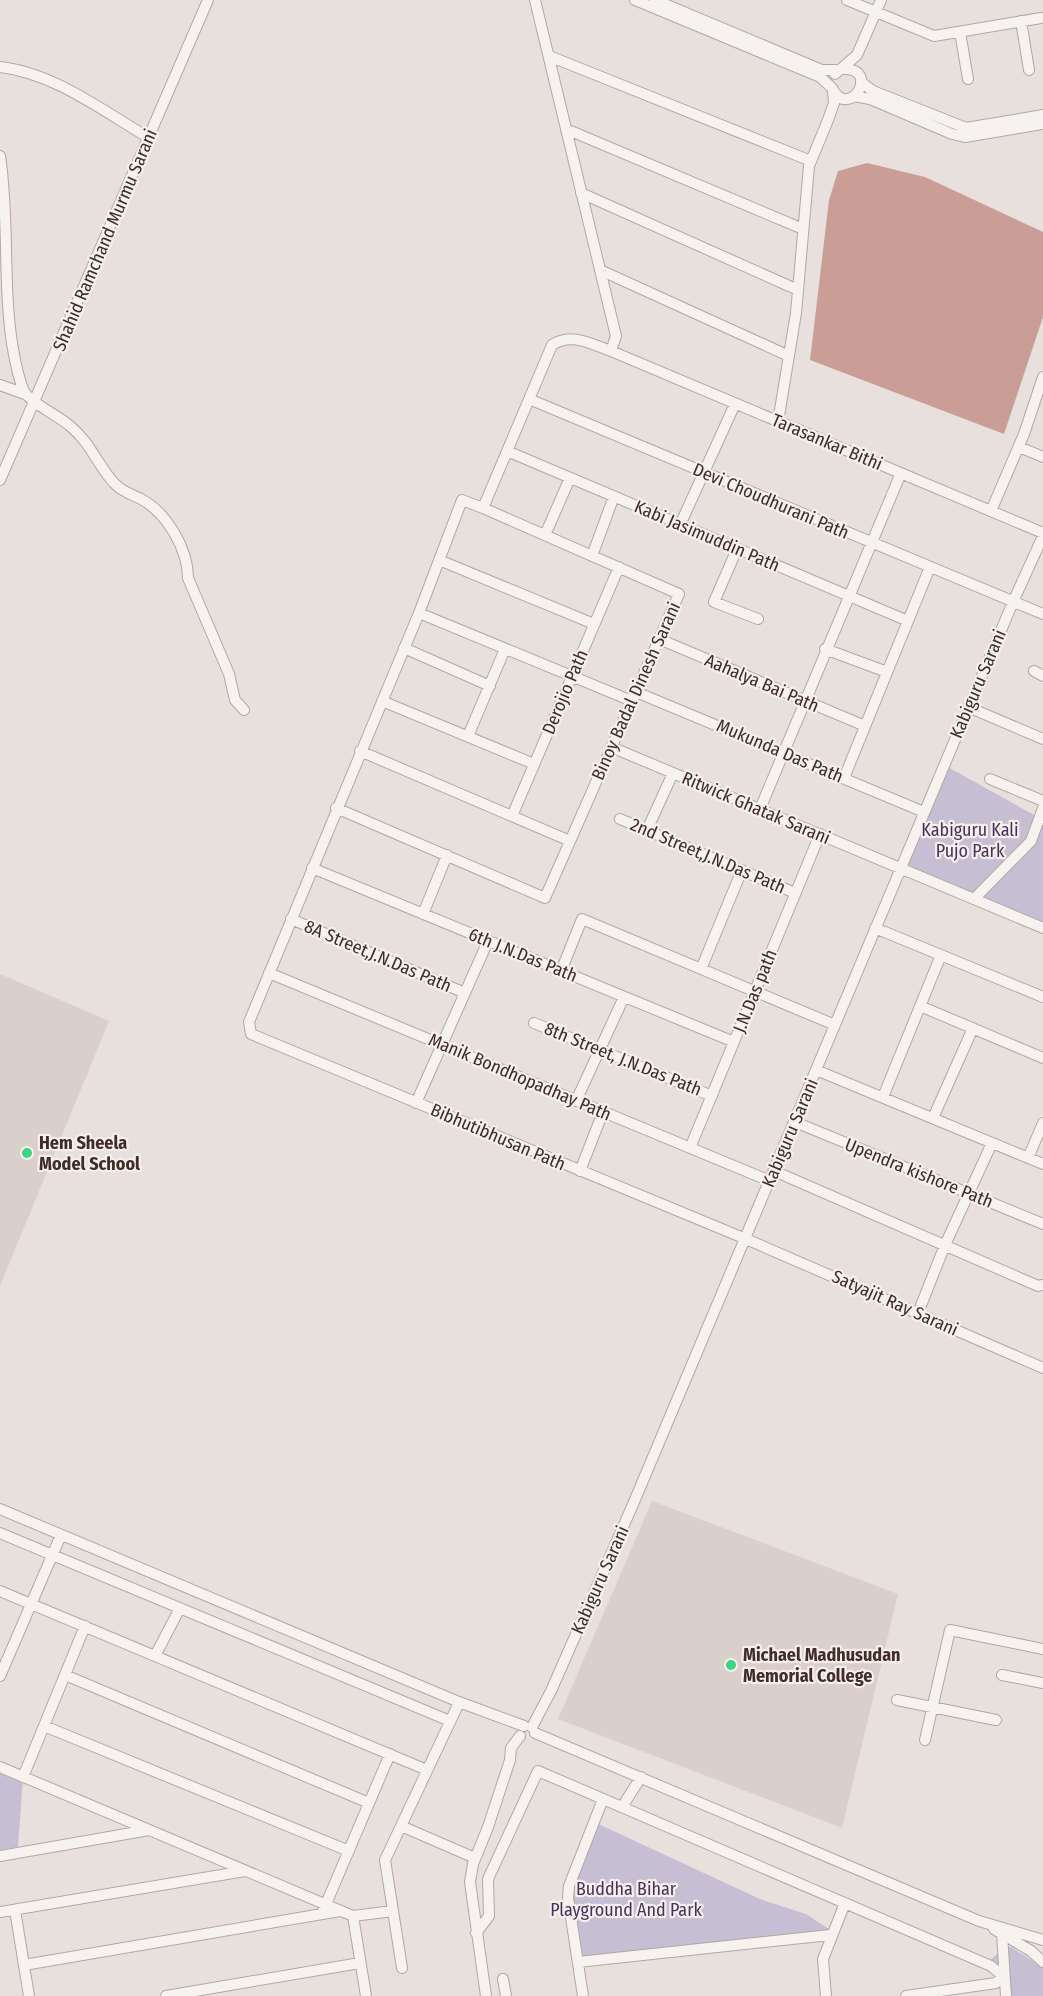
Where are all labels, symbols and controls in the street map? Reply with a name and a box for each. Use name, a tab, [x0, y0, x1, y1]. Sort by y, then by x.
street label: Shahid Ramchand Murmu Sarani	[48, 126, 162, 354]
street label: Tarasankar Bithi	[768, 409, 886, 475]
street label: Devi Choudhurani Path	[690, 458, 852, 544]
street label: Kabi Jasimuddin Path	[631, 495, 783, 577]
street label: Binoy Badal Dinesh Sarani	[587, 599, 685, 783]
street label: Kabiguru Sarani	[945, 626, 1011, 742]
street label: Derojio Path	[537, 646, 593, 738]
street label: Aahalya Bai Path	[702, 649, 822, 717]
street label: Mukunda Das Path	[713, 714, 847, 788]
street label: Ritwick Ghatak Sarani	[679, 767, 833, 849]
street label: 2nd Street,J.N.Das Path	[627, 813, 789, 899]
park label: Kabiguru Kali Pujo Park	[921, 819, 1019, 862]
street label: 8A Street,J.N.Das Path	[301, 915, 455, 997]
street label: 6th J.N.Das Path	[465, 923, 581, 987]
street label: J.N.Das path	[728, 946, 782, 1036]
street label: 8th Street, J.N.Das Path	[541, 1017, 705, 1101]
street label: Manik Bondhopadhay Path	[425, 1028, 615, 1126]
street label: Kabiguru Sarani	[757, 1075, 823, 1191]
street label: Bibhutibhusan Path	[427, 1099, 569, 1175]
place label: Hem Sheela Model School	[39, 1132, 140, 1175]
street label: Upendra kishore Path	[842, 1133, 996, 1213]
marker: Hem Sheela Model School	[20, 1146, 34, 1160]
street label: Satyajit Ray Sarani	[828, 1265, 962, 1341]
street label: Kabiguru Sarani	[566, 1522, 634, 1638]
place label: Michael Madhusudan Memorial College	[743, 1644, 901, 1687]
marker: Michael Madhusudan Memorial College	[724, 1658, 738, 1672]
park label: Buddha Bihar Playground And Park	[550, 1878, 702, 1921]

